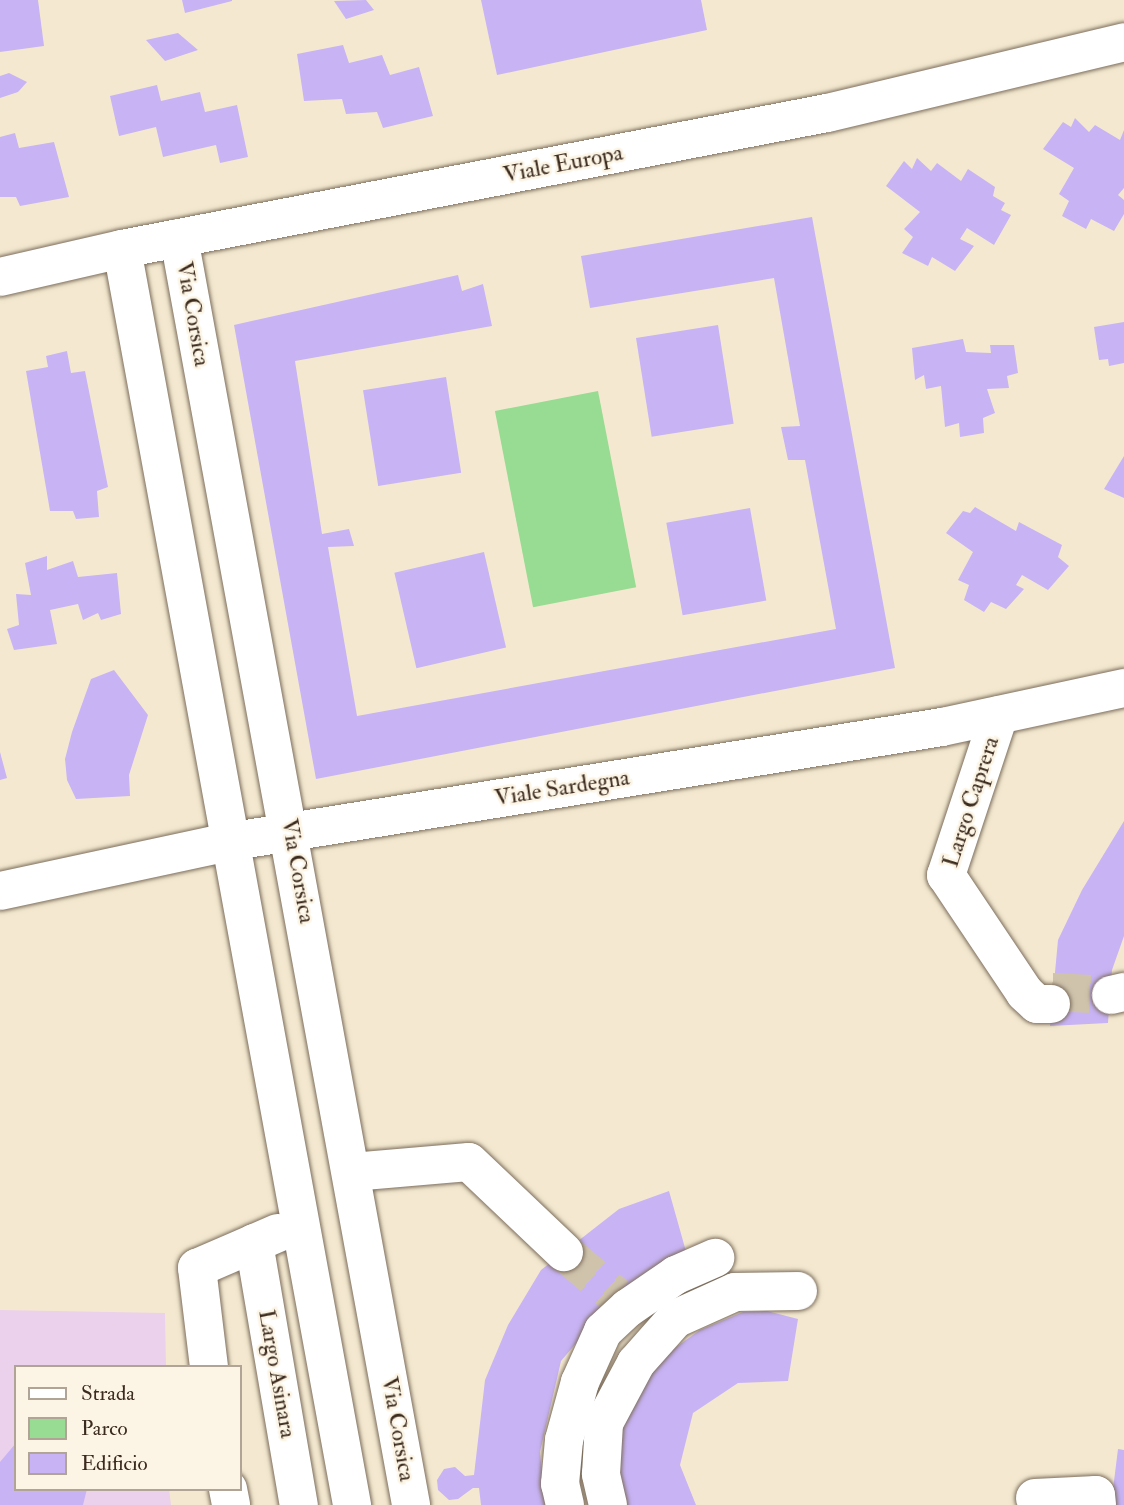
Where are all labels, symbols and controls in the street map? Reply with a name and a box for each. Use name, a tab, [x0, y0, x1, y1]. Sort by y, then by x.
street label: Viale Europa	[501, 139, 625, 189]
street label: Via Corsica	[170, 260, 216, 368]
street label: Largo Caprera	[937, 733, 1005, 871]
street label: Viale Sardegna	[493, 764, 631, 812]
street label: Via Corsica	[275, 817, 321, 925]
street label: Largo Asinara	[252, 1308, 302, 1440]
legend	[14, 1365, 242, 1491]
street label: Via Corsica	[375, 1375, 421, 1483]
text: Strada	[81, 1380, 135, 1407]
text: Parco	[81, 1415, 128, 1442]
text: Edificio	[81, 1450, 148, 1477]

